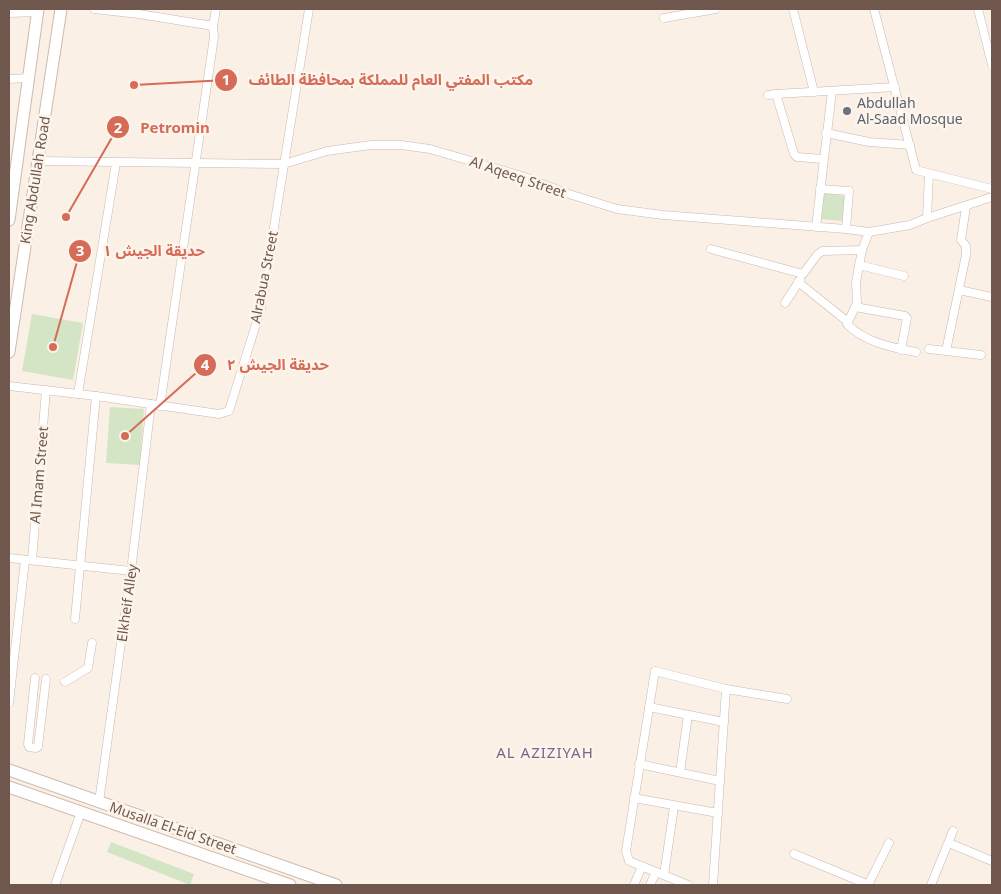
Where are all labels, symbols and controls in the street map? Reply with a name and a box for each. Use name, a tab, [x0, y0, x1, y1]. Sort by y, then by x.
callout: مكتب المفتي العام للمملكة بمحافظة الطائف	[214, 65, 543, 95]
text: 1	[222, 69, 230, 89]
text: مكتب المفتي العام للمملكة بمحافظة الطائف	[249, 69, 533, 91]
place label: Abdullah Al-Saad Mosque	[857, 93, 963, 128]
marker: Abdullah Al-Saad Mosque	[841, 105, 853, 117]
callout: Petromin	[106, 112, 220, 142]
street label: King Abdullah Road	[15, 115, 54, 245]
text: 2	[114, 117, 123, 137]
text: Petromin	[140, 117, 210, 137]
street label: Al Aqeeq Street	[467, 151, 569, 202]
street label: Alrabua Street	[245, 229, 282, 325]
callout: حديقة الجيش ١	[67, 236, 215, 266]
text: 3	[76, 240, 84, 260]
text: حديقة الجيش ١	[103, 240, 206, 260]
callout: حديقة الجيش ٢	[192, 350, 339, 380]
text: 4	[201, 354, 210, 374]
text: حديقة الجيش ٢	[227, 354, 330, 374]
street label: Al Imam Street	[25, 425, 52, 524]
street label: Elkheif Alley	[112, 562, 141, 643]
district label: AL AZIZIYAH	[496, 742, 594, 762]
street label: Musalla El-Eid Street	[107, 797, 239, 858]

